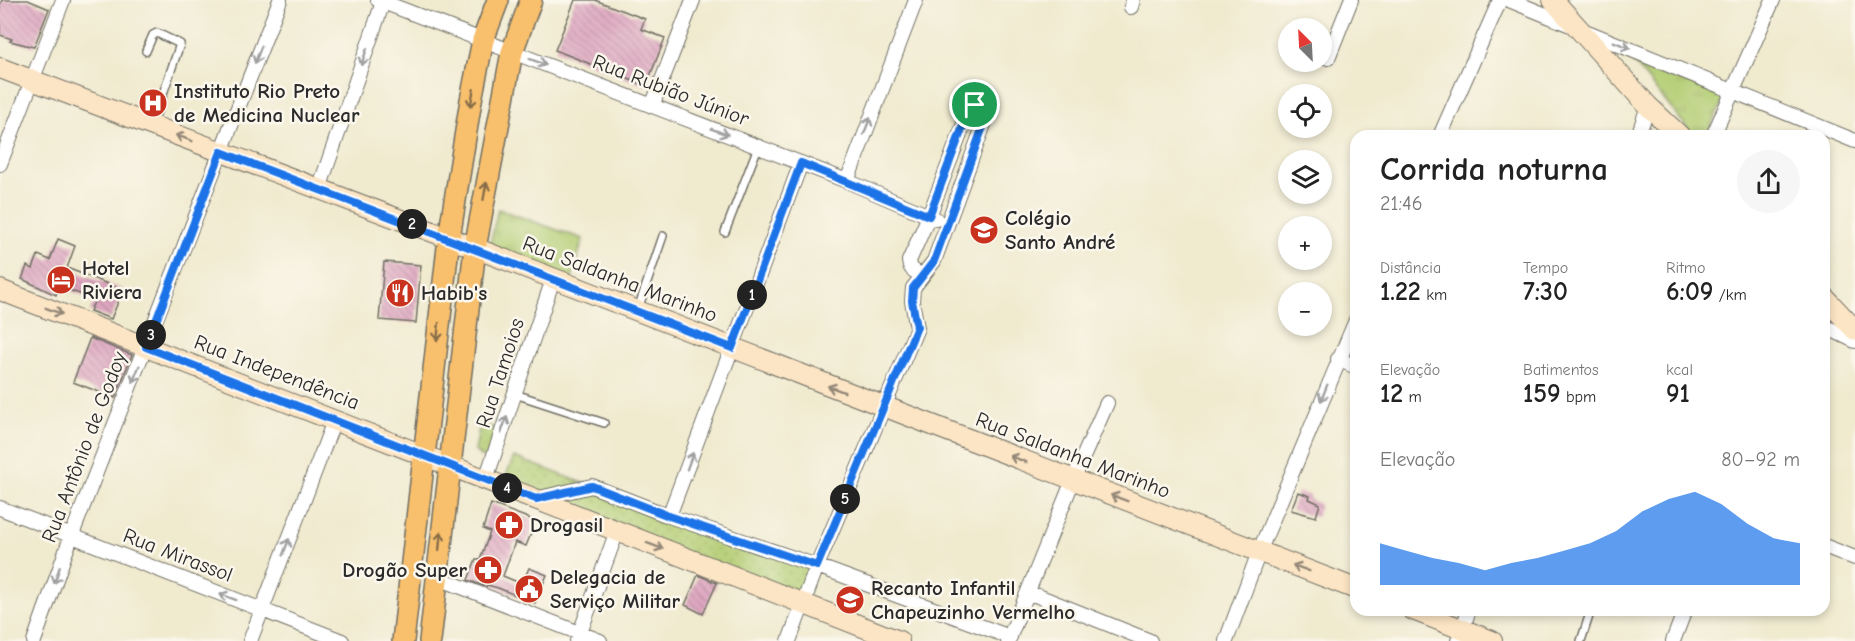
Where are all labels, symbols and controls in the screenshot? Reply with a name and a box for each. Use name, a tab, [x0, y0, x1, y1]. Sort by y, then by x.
north arrow	[1278, 18, 1332, 72]
map controls	[1278, 18, 1332, 336]
one-way arrow	[1613, 40, 1631, 51]
one-way arrow	[252, 45, 263, 63]
one-way arrow	[357, 47, 368, 66]
street label: Rua Rubião Júnior	[589, 49, 753, 131]
one-way arrow	[528, 57, 547, 68]
place label: Instituto Rio Preto de Medicina Nuclear	[174, 79, 360, 127]
pin	[949, 79, 1000, 130]
button: locate	[1278, 84, 1332, 138]
hospital icon: Instituto Rio Preto de Medicina Nuclear	[137, 87, 169, 119]
one-way arrow	[466, 87, 477, 107]
icon: arrive	[958, 88, 991, 121]
one-way arrow	[863, 118, 874, 136]
one-way arrow	[710, 127, 728, 138]
one-way arrow	[176, 132, 194, 143]
button: layers	[1278, 150, 1332, 204]
text: Corrida noturna	[1380, 150, 1608, 188]
button: share	[1737, 150, 1800, 213]
one-way arrow	[480, 181, 491, 201]
text: 21:46	[1380, 192, 1423, 215]
place label: Colégio Santo André	[1005, 206, 1115, 254]
pin: 2	[397, 209, 427, 239]
school or university icon: Colégio Santo André	[968, 214, 1000, 246]
text: 2	[408, 215, 416, 233]
button: +	[1278, 216, 1332, 270]
street label: Rua Saldanha Marinho	[519, 231, 721, 327]
place label: Hotel Riviera	[82, 256, 142, 304]
text: Distância	[1380, 259, 1441, 277]
text: Tempo	[1523, 259, 1568, 277]
text: Ritmo	[1666, 259, 1705, 277]
hotel icon: Hotel Riviera	[45, 264, 77, 296]
restaurant icon: Habib's	[384, 277, 416, 309]
text: 1.22	[1380, 277, 1421, 307]
text: 7:30	[1523, 277, 1568, 307]
text: 6:09	[1666, 277, 1713, 307]
pin: 1	[737, 280, 767, 310]
place label: Habib's	[421, 281, 487, 305]
button: −	[1278, 282, 1332, 336]
text: 1	[749, 286, 755, 304]
text: km	[1421, 286, 1447, 304]
text: /km	[1713, 286, 1747, 304]
one-way arrow	[45, 307, 63, 318]
street label: Rua Tamoios	[471, 315, 529, 431]
pin: 3	[136, 320, 166, 350]
one-way arrow	[432, 322, 443, 342]
text: 3	[147, 326, 155, 344]
street label: Rua Independência	[191, 329, 363, 415]
street label: Rua Antônio de Godoy	[37, 348, 132, 546]
text: Elevação	[1380, 361, 1440, 379]
text: Batimentos	[1523, 361, 1599, 379]
text: kcal	[1666, 361, 1693, 379]
one-way arrow	[129, 364, 140, 382]
text: 12	[1380, 379, 1403, 409]
text: 159	[1523, 379, 1561, 409]
text: 91	[1666, 379, 1690, 409]
one-way arrow	[828, 383, 846, 394]
one-way arrow	[1318, 383, 1329, 402]
text: m	[1403, 388, 1422, 406]
text: bpm	[1561, 388, 1596, 406]
street label: Rua Saldanha Marinho	[972, 407, 1174, 503]
one-way arrow	[500, 416, 511, 435]
text: Elevação	[1380, 448, 1455, 471]
text: 80–92 m	[1721, 448, 1800, 471]
one-way arrow	[685, 453, 696, 471]
one-way arrow	[1009, 453, 1028, 464]
pin: 4	[492, 473, 522, 503]
text: 4	[503, 479, 511, 497]
pin: 5	[830, 484, 860, 514]
text: 5	[841, 490, 849, 508]
one-way arrow	[1110, 492, 1129, 503]
pharmacy icon: Drogasil	[493, 509, 525, 541]
place label: Drogasil	[530, 513, 603, 537]
street label: Rua Mirassol	[120, 523, 236, 587]
one-way arrow	[435, 532, 446, 552]
one-way arrow	[281, 538, 292, 557]
one-way arrow	[645, 541, 663, 552]
pharmacy icon: Drogão Super	[472, 554, 504, 586]
place label: Drogão Super	[342, 558, 468, 582]
one-way arrow	[1293, 562, 1311, 573]
one-way arrow	[51, 565, 62, 584]
place label: Delegacia de Serviço Militar	[550, 565, 681, 613]
public building icon: Delegacia de Serviço Militar	[513, 573, 545, 605]
place label: Recanto Infantil Chapeuzinho Vermelho	[871, 576, 1075, 624]
school or university icon: Recanto Infantil Chapeuzinho Vermelho	[834, 584, 866, 616]
one-way arrow	[220, 591, 238, 602]

